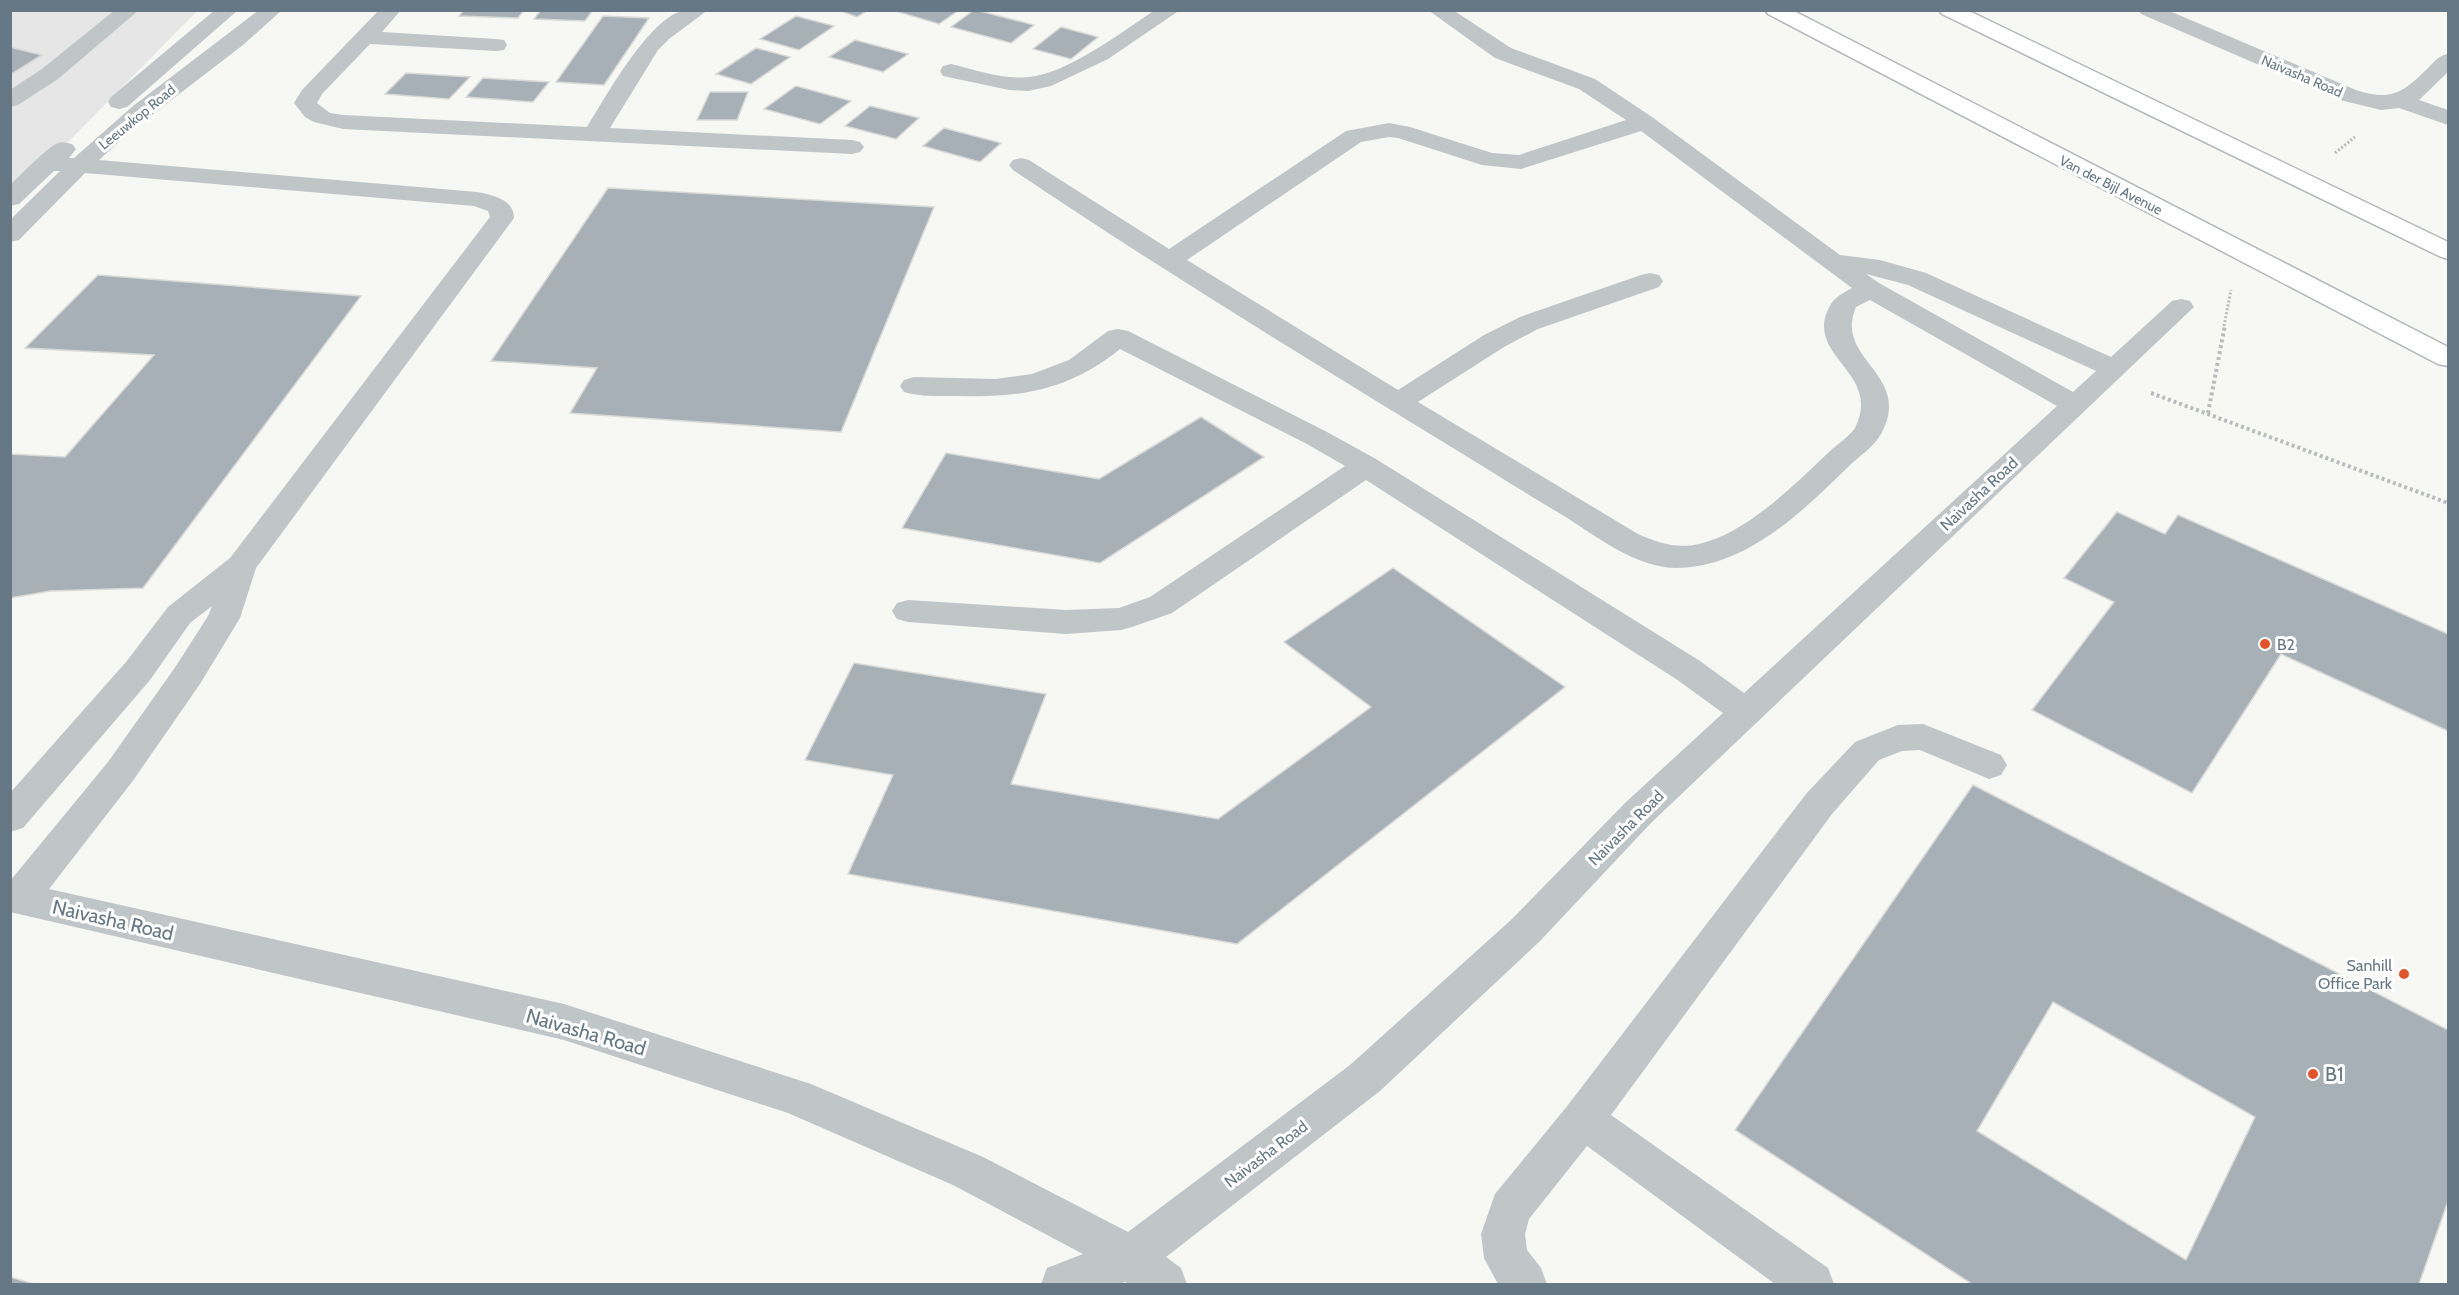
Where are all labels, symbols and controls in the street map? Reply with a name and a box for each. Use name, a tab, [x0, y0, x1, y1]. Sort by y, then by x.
street label: Naivasha Road	[2259, 51, 2345, 101]
street label: Leeuwkop Road	[95, 81, 179, 153]
street label: Van der Bijl Avenue	[2056, 151, 2166, 219]
street label: Naivasha Road	[1936, 453, 2022, 535]
place label: B2	[2277, 635, 2295, 654]
marker: B2	[2258, 637, 2272, 651]
street label: Naivasha Road	[1584, 786, 1668, 870]
street label: Naivasha Road	[50, 894, 176, 946]
place label: Sanhill Office Park	[2318, 956, 2393, 993]
marker: Sanhill Office Park	[2397, 967, 2411, 981]
street label: Naivasha Road	[523, 1003, 649, 1061]
place label: B1	[2325, 1062, 2343, 1086]
marker: B1	[2306, 1067, 2320, 1081]
street label: Naivasha Road	[1221, 1117, 1311, 1191]

